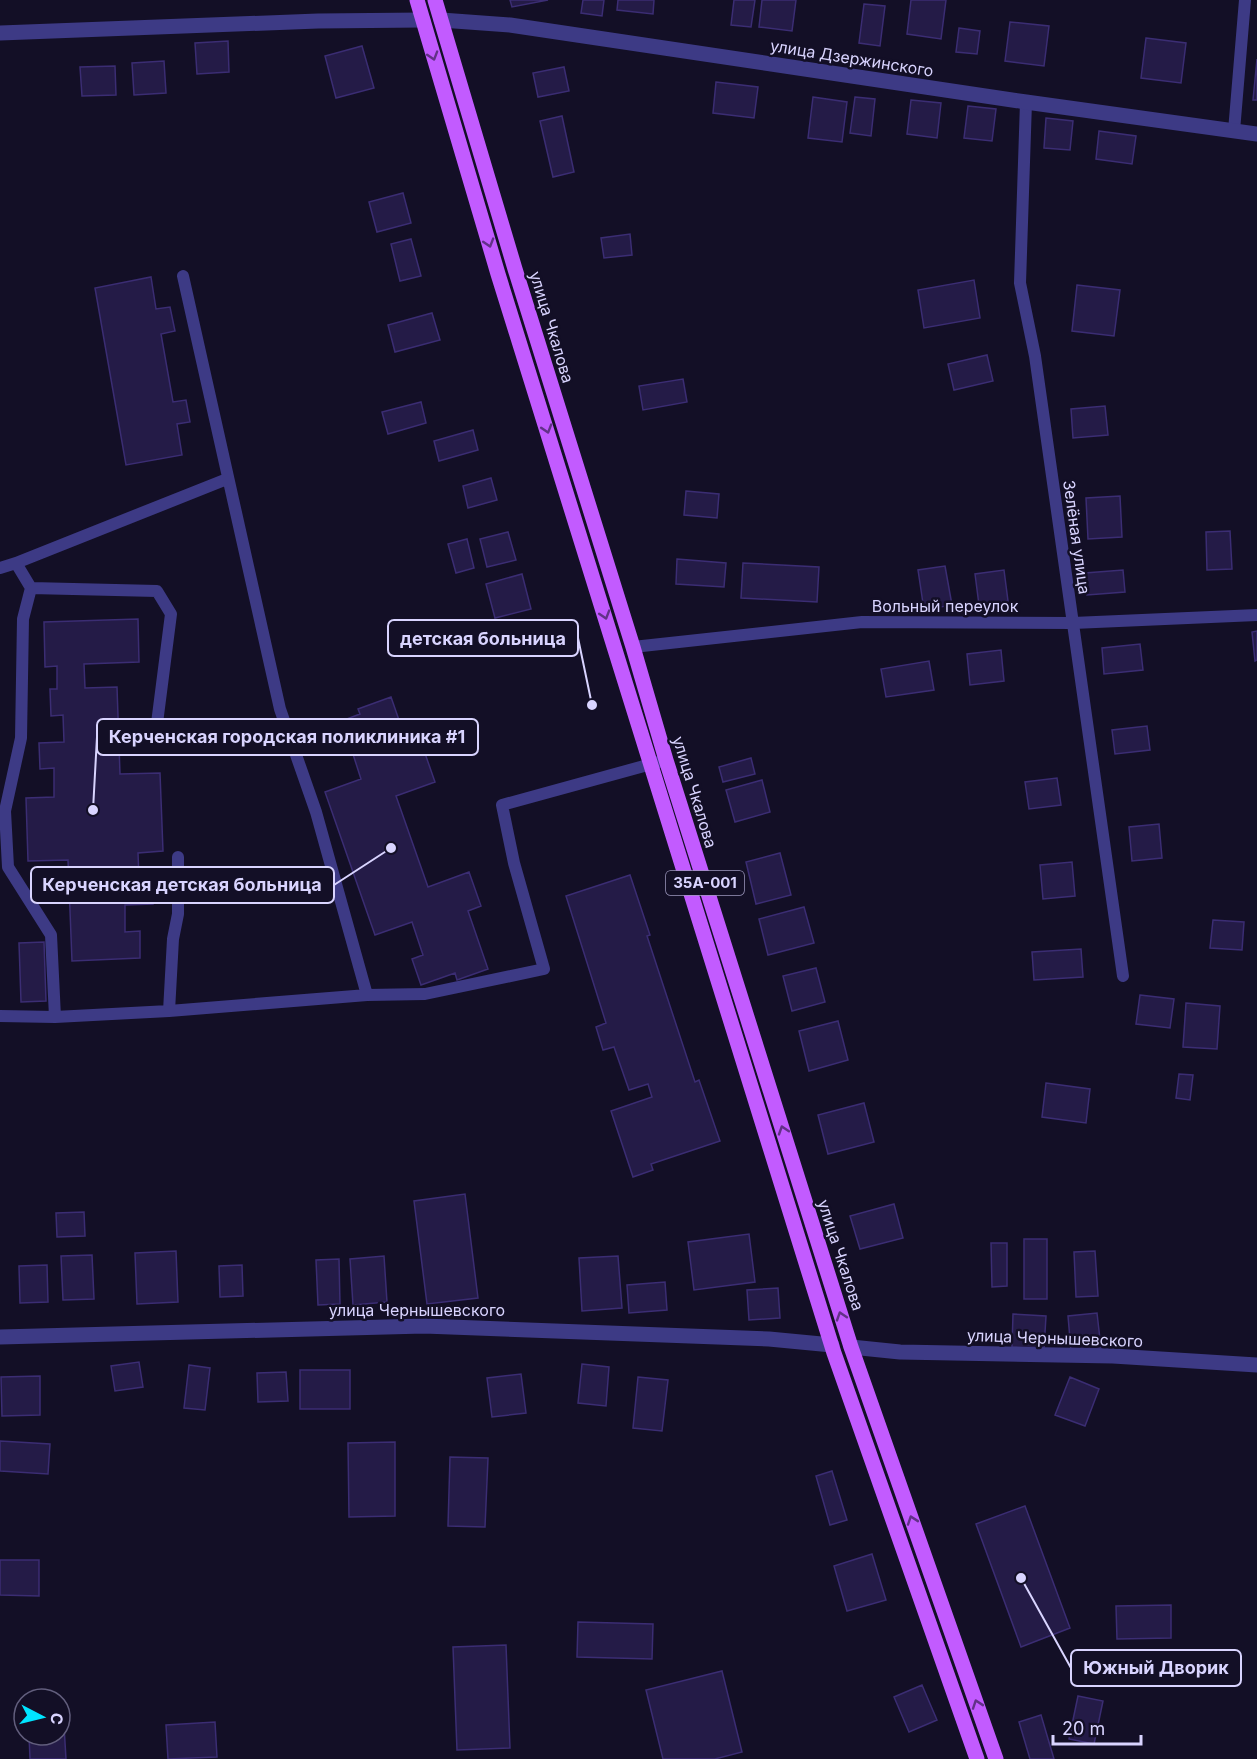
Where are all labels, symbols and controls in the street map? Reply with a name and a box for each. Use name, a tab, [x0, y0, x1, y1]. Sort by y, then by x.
street label: улица Дзержинского	[769, 35, 935, 81]
one-way arrow	[426, 50, 438, 61]
one-way arrow	[482, 237, 494, 248]
street label: улица Чкалова	[526, 269, 578, 385]
one-way arrow	[539, 423, 552, 434]
street label: Зелёная улица	[1059, 479, 1095, 595]
street label: Вольный переулок	[872, 596, 1019, 616]
one-way arrow	[598, 609, 610, 620]
callout: детская больница	[388, 620, 578, 656]
text: детская больница	[400, 628, 566, 649]
callout: Керченская городская поликлиника #1	[97, 719, 478, 755]
text: Керченская городская поликлиника #1	[109, 726, 465, 747]
street label: улица Чкалова	[669, 734, 721, 850]
callout: Керченская детская больница	[31, 867, 334, 903]
road number: 35А-001	[666, 871, 744, 895]
text: Керченская детская больница	[42, 874, 322, 895]
one-way arrow	[778, 1125, 790, 1136]
street label: улица Чкалова	[814, 1197, 868, 1313]
street label: улица Чернышевского	[329, 1300, 505, 1320]
one-way arrow	[836, 1311, 849, 1322]
street label: улица Чернышевского	[966, 1325, 1144, 1351]
one-way arrow	[907, 1515, 920, 1526]
callout: Южный Дворик	[1071, 1650, 1241, 1686]
text: Южный Дворик	[1083, 1657, 1229, 1678]
north arrow	[12, 1687, 72, 1747]
one-way arrow	[971, 1699, 984, 1710]
scale bar	[1053, 1708, 1142, 1746]
text: С	[46, 1712, 68, 1726]
text: 20 m	[1062, 1718, 1105, 1739]

